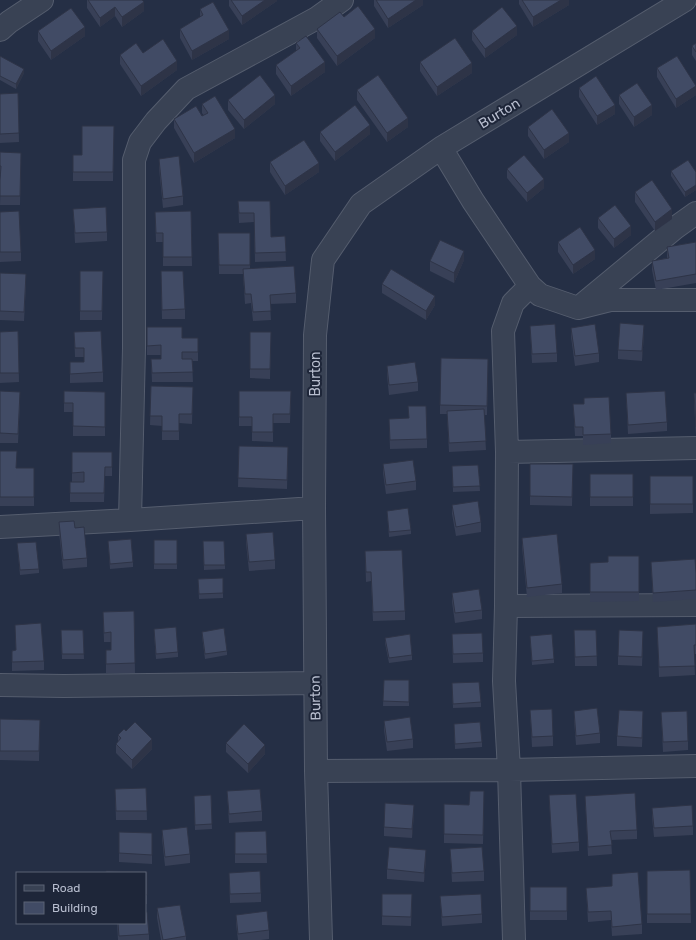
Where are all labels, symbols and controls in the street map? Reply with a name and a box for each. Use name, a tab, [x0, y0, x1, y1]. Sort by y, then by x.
street label: Burton	[476, 95, 523, 132]
street label: Burton	[307, 351, 324, 397]
street label: Burton	[307, 675, 324, 721]
legend	[16, 872, 146, 924]
text: Road	[52, 881, 80, 895]
text: Building	[52, 901, 98, 915]

